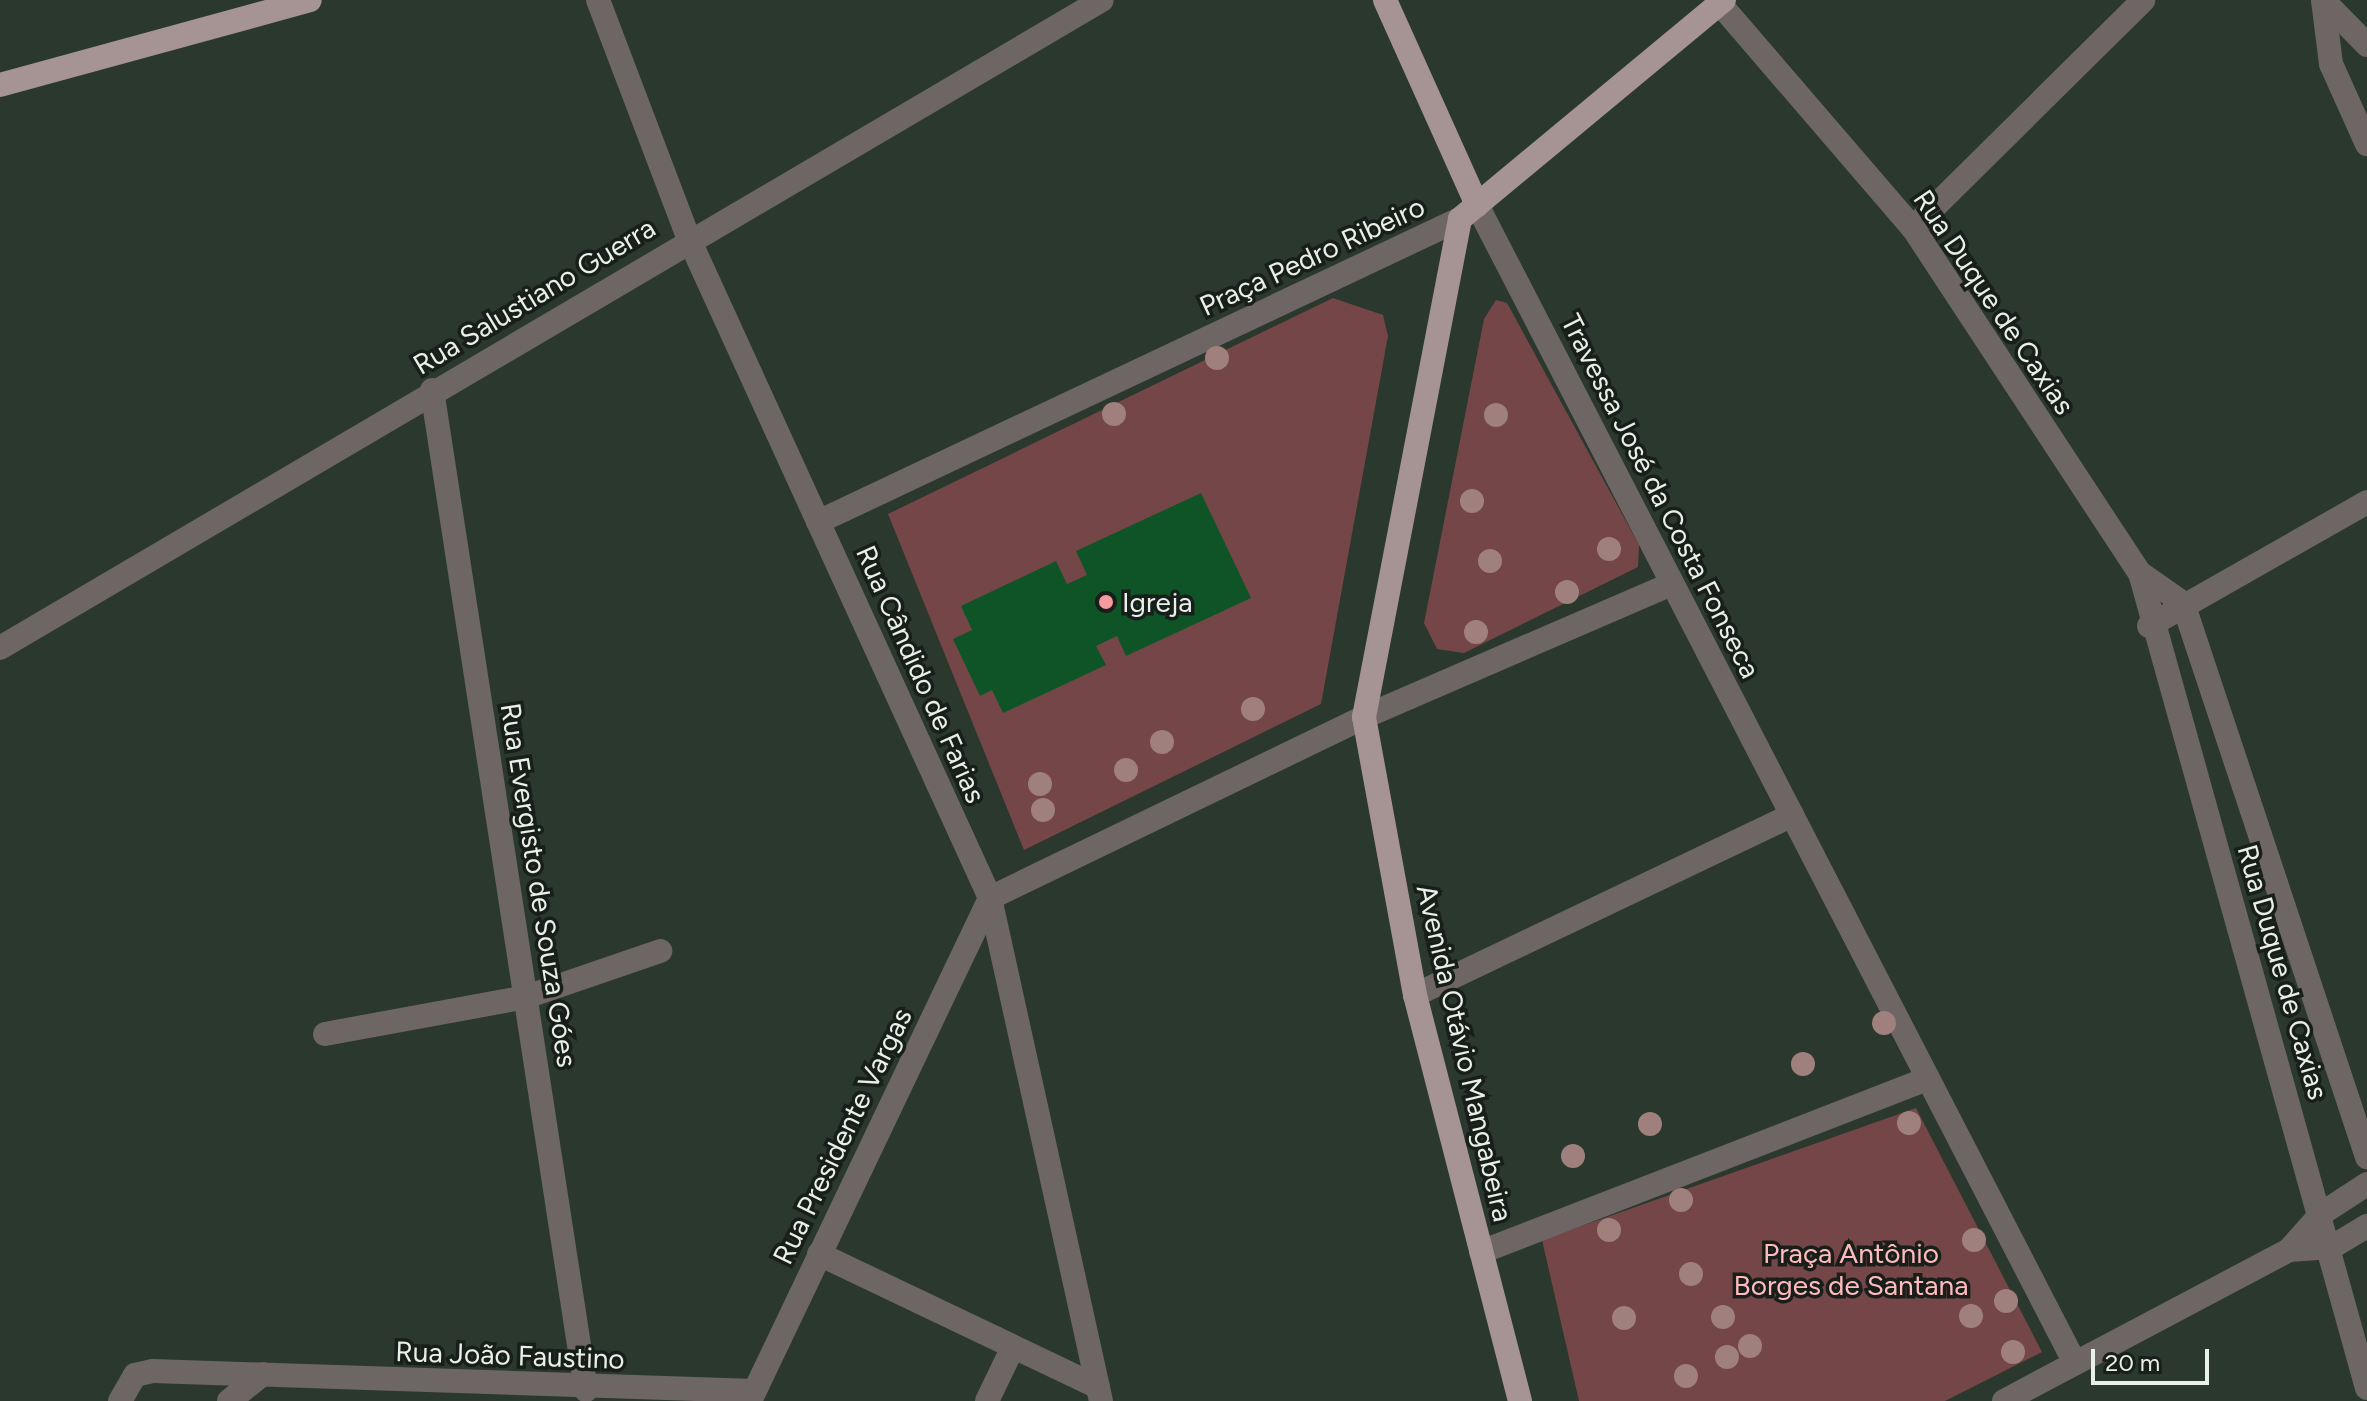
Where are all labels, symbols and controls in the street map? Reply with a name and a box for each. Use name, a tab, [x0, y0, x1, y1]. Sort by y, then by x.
street label: Rua Duque de Caxias	[1906, 183, 2082, 421]
street label: Praça Pedro Ribeiro	[1194, 189, 1430, 323]
street label: Rua Salustiano Guerra	[407, 210, 661, 382]
street label: Travessa José da Costa Fonseca	[1554, 308, 1768, 684]
street label: Rua Cândido de Farias	[849, 540, 993, 808]
place label: Igreja	[1122, 585, 1193, 619]
marker: Igreja	[1097, 593, 1115, 611]
street label: Rua Evergisto de Souza Góes	[494, 701, 584, 1069]
street label: Rua Duque de Caxias	[2231, 841, 2335, 1103]
street label: Avenida Otávio Mangabeira	[1410, 881, 1520, 1225]
street label: Rua Presidente Vargas	[765, 1003, 919, 1269]
park label: Praça Antônio Borges de Santana	[1734, 1236, 1968, 1302]
scale bar	[2095, 1333, 2213, 1383]
street label: Rua João Faustino	[395, 1334, 625, 1376]
text: 20 m	[2105, 1348, 2160, 1377]

